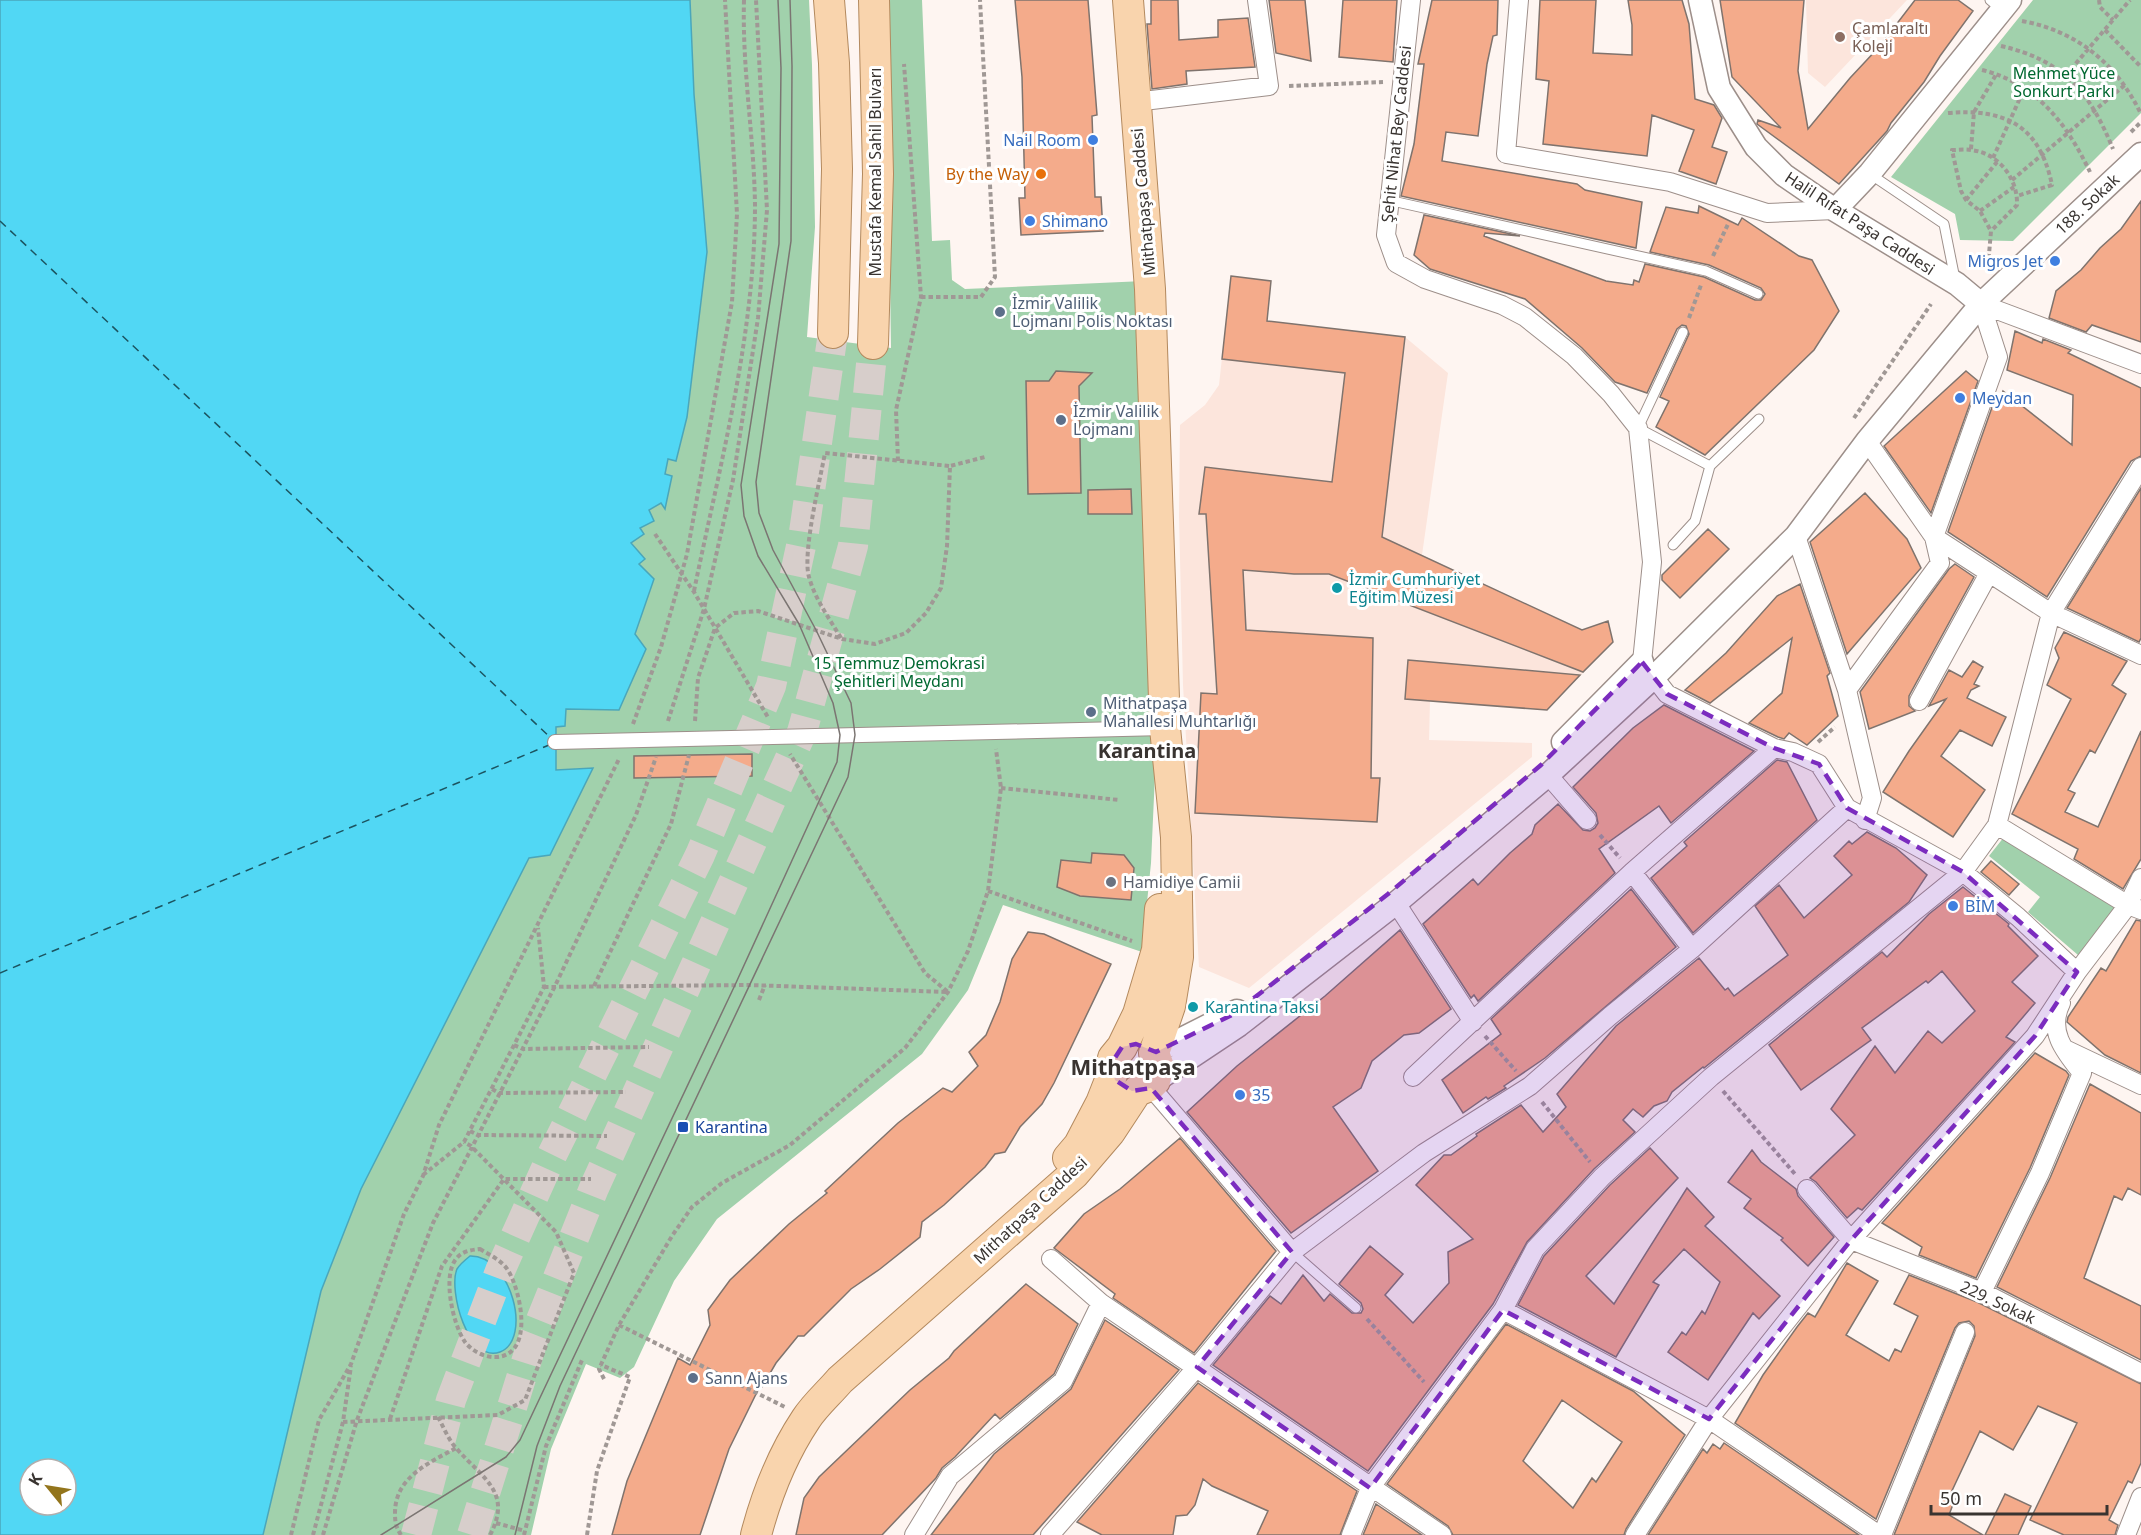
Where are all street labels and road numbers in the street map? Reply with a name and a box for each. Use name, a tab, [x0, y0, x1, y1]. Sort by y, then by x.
street label: Şehit Nihat Bey Caddesi	[1376, 44, 1416, 224]
street label: Mustafa Kemal Sahil Bulvarı	[864, 68, 886, 276]
street label: Mithatpaşa Caddesi	[1126, 127, 1160, 277]
street label: Halil Rıfat Paşa Caddesi	[1781, 166, 1939, 280]
street label: 188. Sokak	[2050, 168, 2124, 239]
street label: Mithatpaşa Caddesi	[968, 1151, 1092, 1269]
street label: 229. Sokak	[1957, 1275, 2040, 1329]

